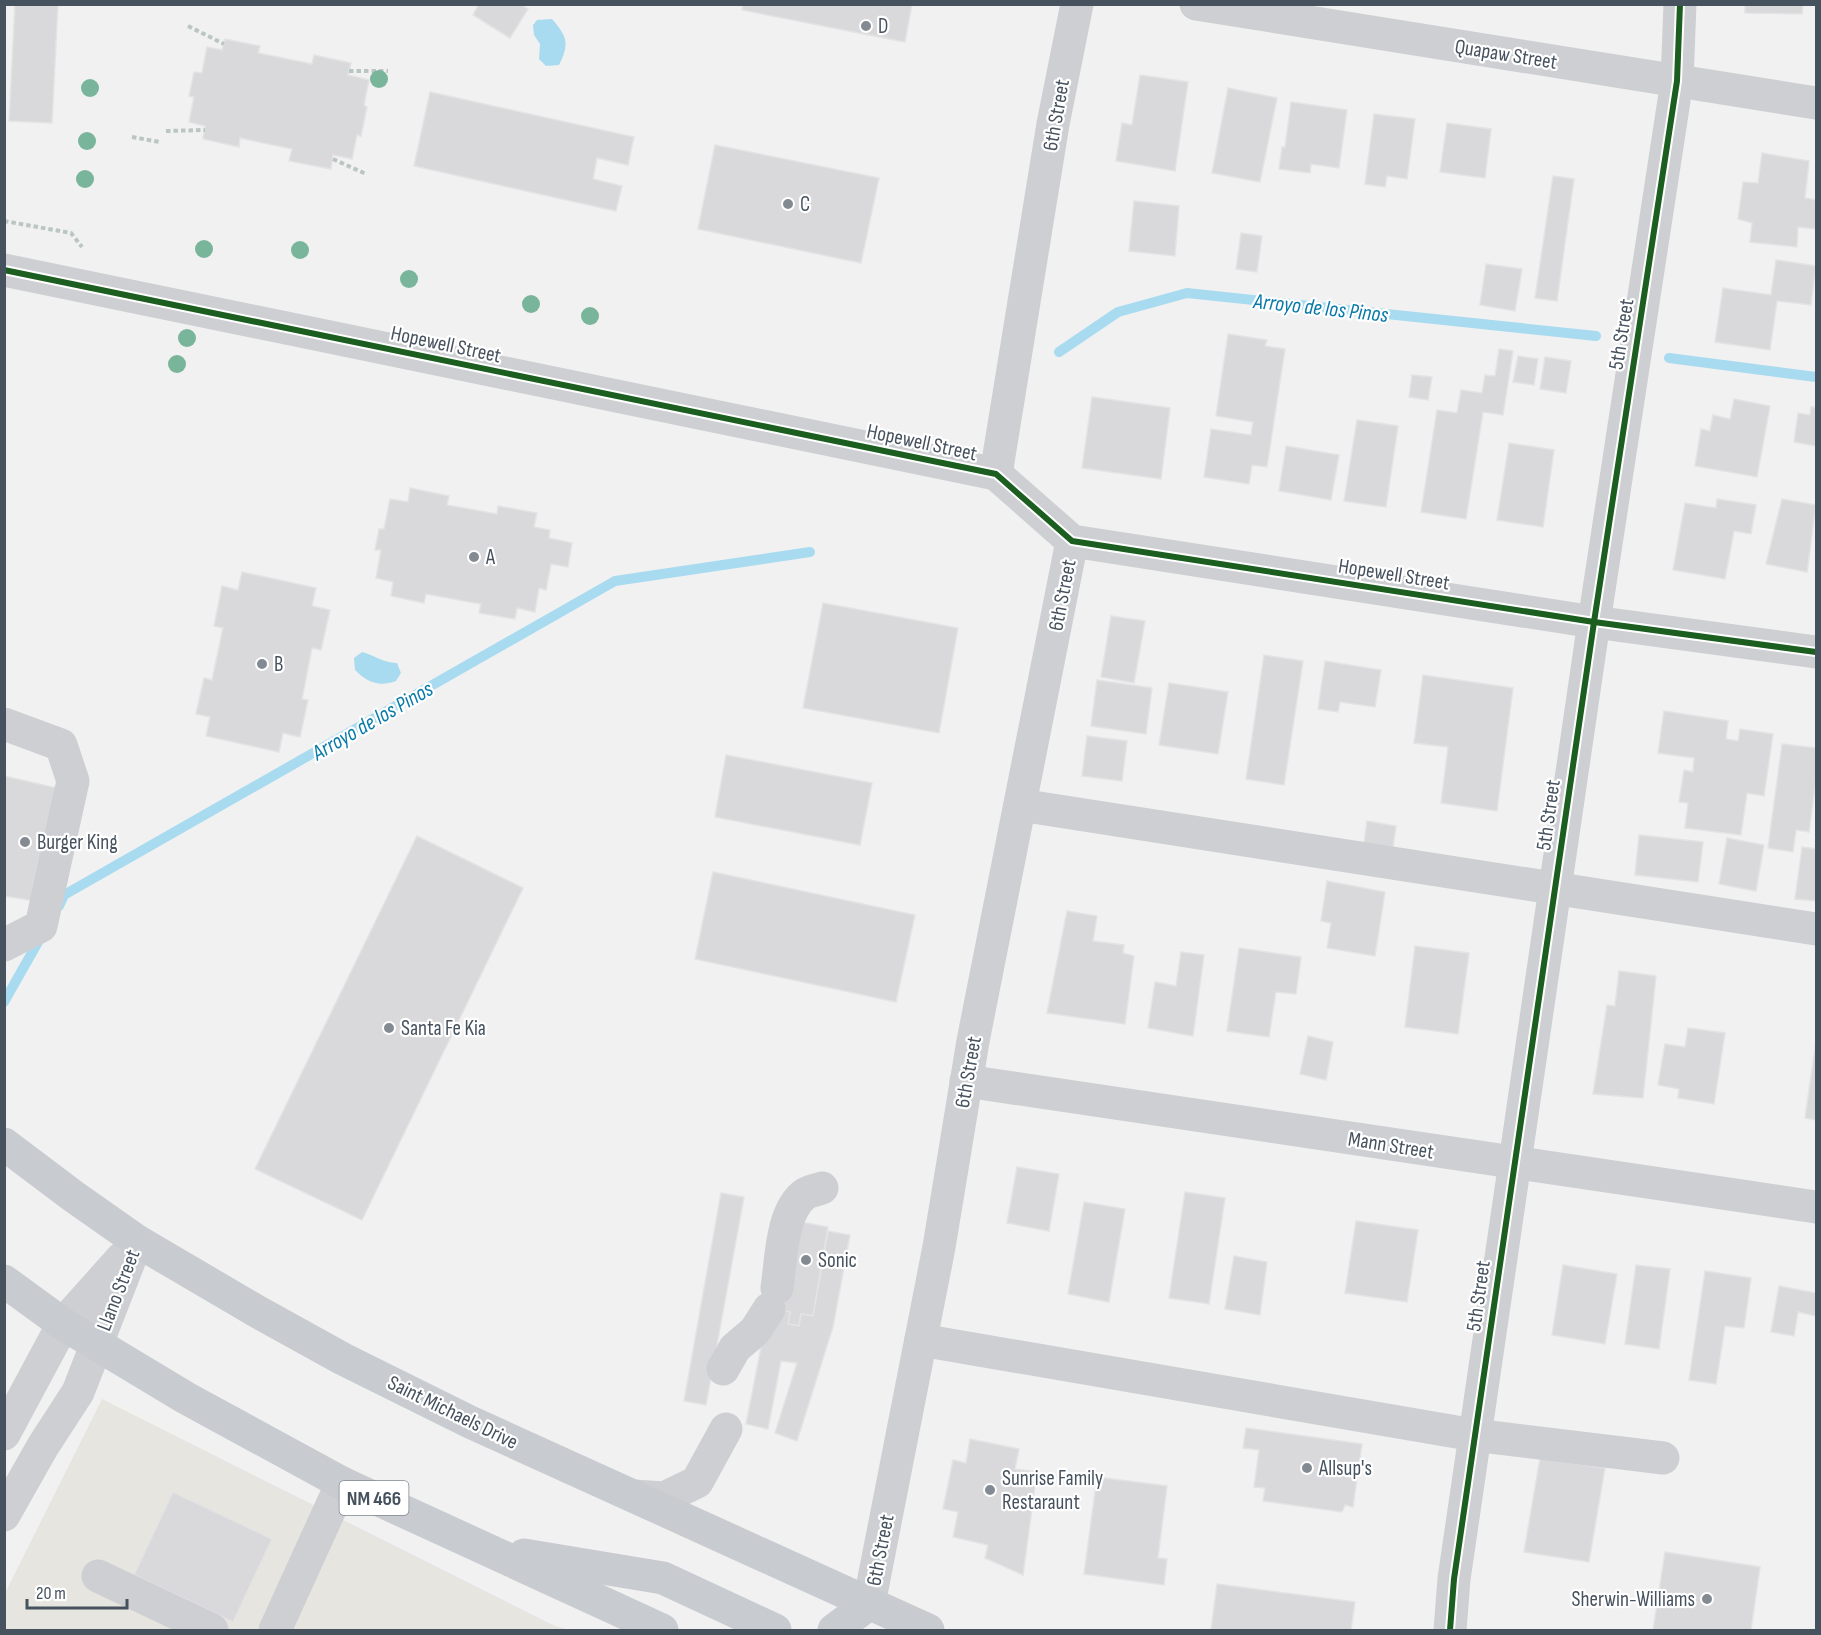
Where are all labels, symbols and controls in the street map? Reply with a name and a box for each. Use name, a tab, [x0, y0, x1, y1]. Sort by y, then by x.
place label: D	[878, 14, 888, 39]
marker: D	[859, 19, 873, 33]
street label: Quapaw Street	[1453, 34, 1559, 75]
street label: 6th Street	[1038, 77, 1075, 153]
place label: C	[800, 192, 810, 217]
marker: C	[781, 197, 795, 211]
water label: Arroyo de los Pinos	[1251, 288, 1390, 329]
street label: 5th Street	[1604, 297, 1639, 371]
street label: Hopewell Street	[388, 321, 503, 368]
street label: Hopewell Street	[864, 419, 979, 466]
place label: A	[485, 545, 496, 570]
marker: A	[467, 550, 481, 564]
street label: Hopewell Street	[1337, 553, 1451, 596]
street label: 6th Street	[1043, 557, 1082, 633]
place label: B	[274, 652, 283, 677]
marker: B	[255, 657, 269, 671]
water label: Arroyo de los Pinos	[307, 676, 438, 767]
street label: 5th Street	[1531, 778, 1566, 852]
place label: Burger King	[37, 830, 118, 855]
marker: Burger King	[18, 835, 32, 849]
place label: Santa Fe Kia	[401, 1016, 486, 1041]
marker: Santa Fe Kia	[382, 1021, 396, 1035]
street label: 6th Street	[950, 1034, 987, 1110]
street label: Mann Street	[1346, 1126, 1435, 1165]
street label: Llano Street	[92, 1246, 145, 1334]
place label: Sonic	[818, 1248, 857, 1273]
marker: Sonic	[799, 1253, 813, 1267]
street label: 5th Street	[1461, 1259, 1496, 1333]
street label: Saint Michaels Drive	[384, 1370, 522, 1455]
place label: Allsup's	[1318, 1456, 1372, 1481]
marker: Allsup's	[1300, 1461, 1314, 1475]
place label: Sunrise Family Restaraunt	[1002, 1466, 1103, 1515]
road number: NM 466	[340, 1481, 409, 1515]
marker: Sunrise Family Restaraunt	[983, 1483, 997, 1497]
street label: 6th Street	[861, 1512, 900, 1588]
scale bar	[27, 1572, 128, 1610]
text: 20 m	[36, 1583, 66, 1604]
place label: Sherwin-Williams	[1572, 1587, 1695, 1612]
marker: Sherwin-Williams	[1700, 1592, 1714, 1606]

